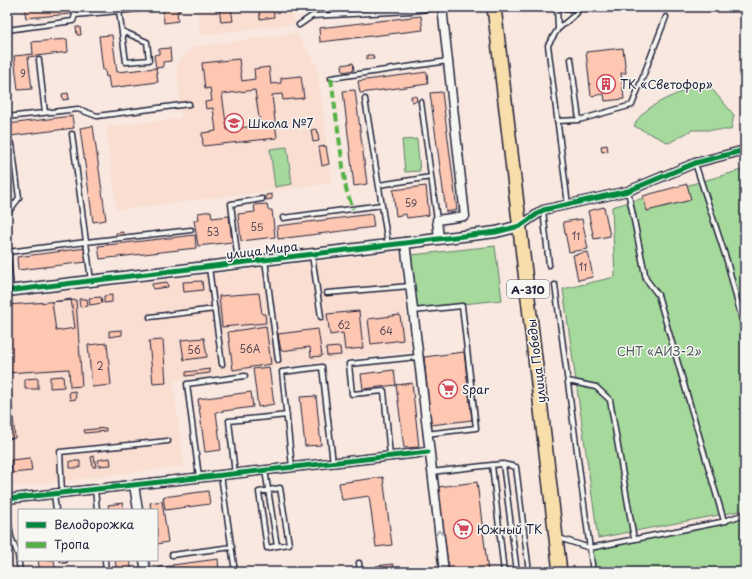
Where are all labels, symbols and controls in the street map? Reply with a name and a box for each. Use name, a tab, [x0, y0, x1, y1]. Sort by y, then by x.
house number: 9	[20, 66, 26, 81]
building icon: ТК «Светофор»	[595, 73, 617, 95]
place label: ТК «Светофор»	[620, 75, 713, 93]
school or university icon: Школа №7	[223, 112, 245, 134]
place label: Школа №7	[248, 114, 314, 132]
house number: 59	[405, 195, 417, 210]
house number: 55	[251, 219, 264, 234]
house number: 53	[207, 224, 219, 239]
house number: 11	[572, 228, 580, 243]
street label: улица Мира	[225, 237, 299, 263]
house number: 11	[579, 259, 587, 274]
road number: А-310	[507, 280, 549, 298]
house number: 62	[337, 317, 351, 332]
street label: улица Победы	[522, 318, 550, 404]
house number: 64	[379, 323, 393, 338]
house number: 56А	[239, 341, 261, 356]
house number: 56	[187, 342, 201, 357]
park label: СНТ «АИЗ-2»	[617, 342, 701, 360]
house number: 2	[96, 358, 104, 373]
supermarket icon: Spar	[437, 378, 459, 400]
place label: Spar	[462, 380, 490, 398]
legend	[18, 509, 158, 561]
text: Велодорожка	[54, 515, 134, 533]
supermarket icon: Южный ТК	[452, 518, 474, 540]
place label: Южный ТК	[477, 520, 542, 538]
one-way arrow	[434, 530, 443, 536]
text: Тропа	[54, 535, 90, 553]

